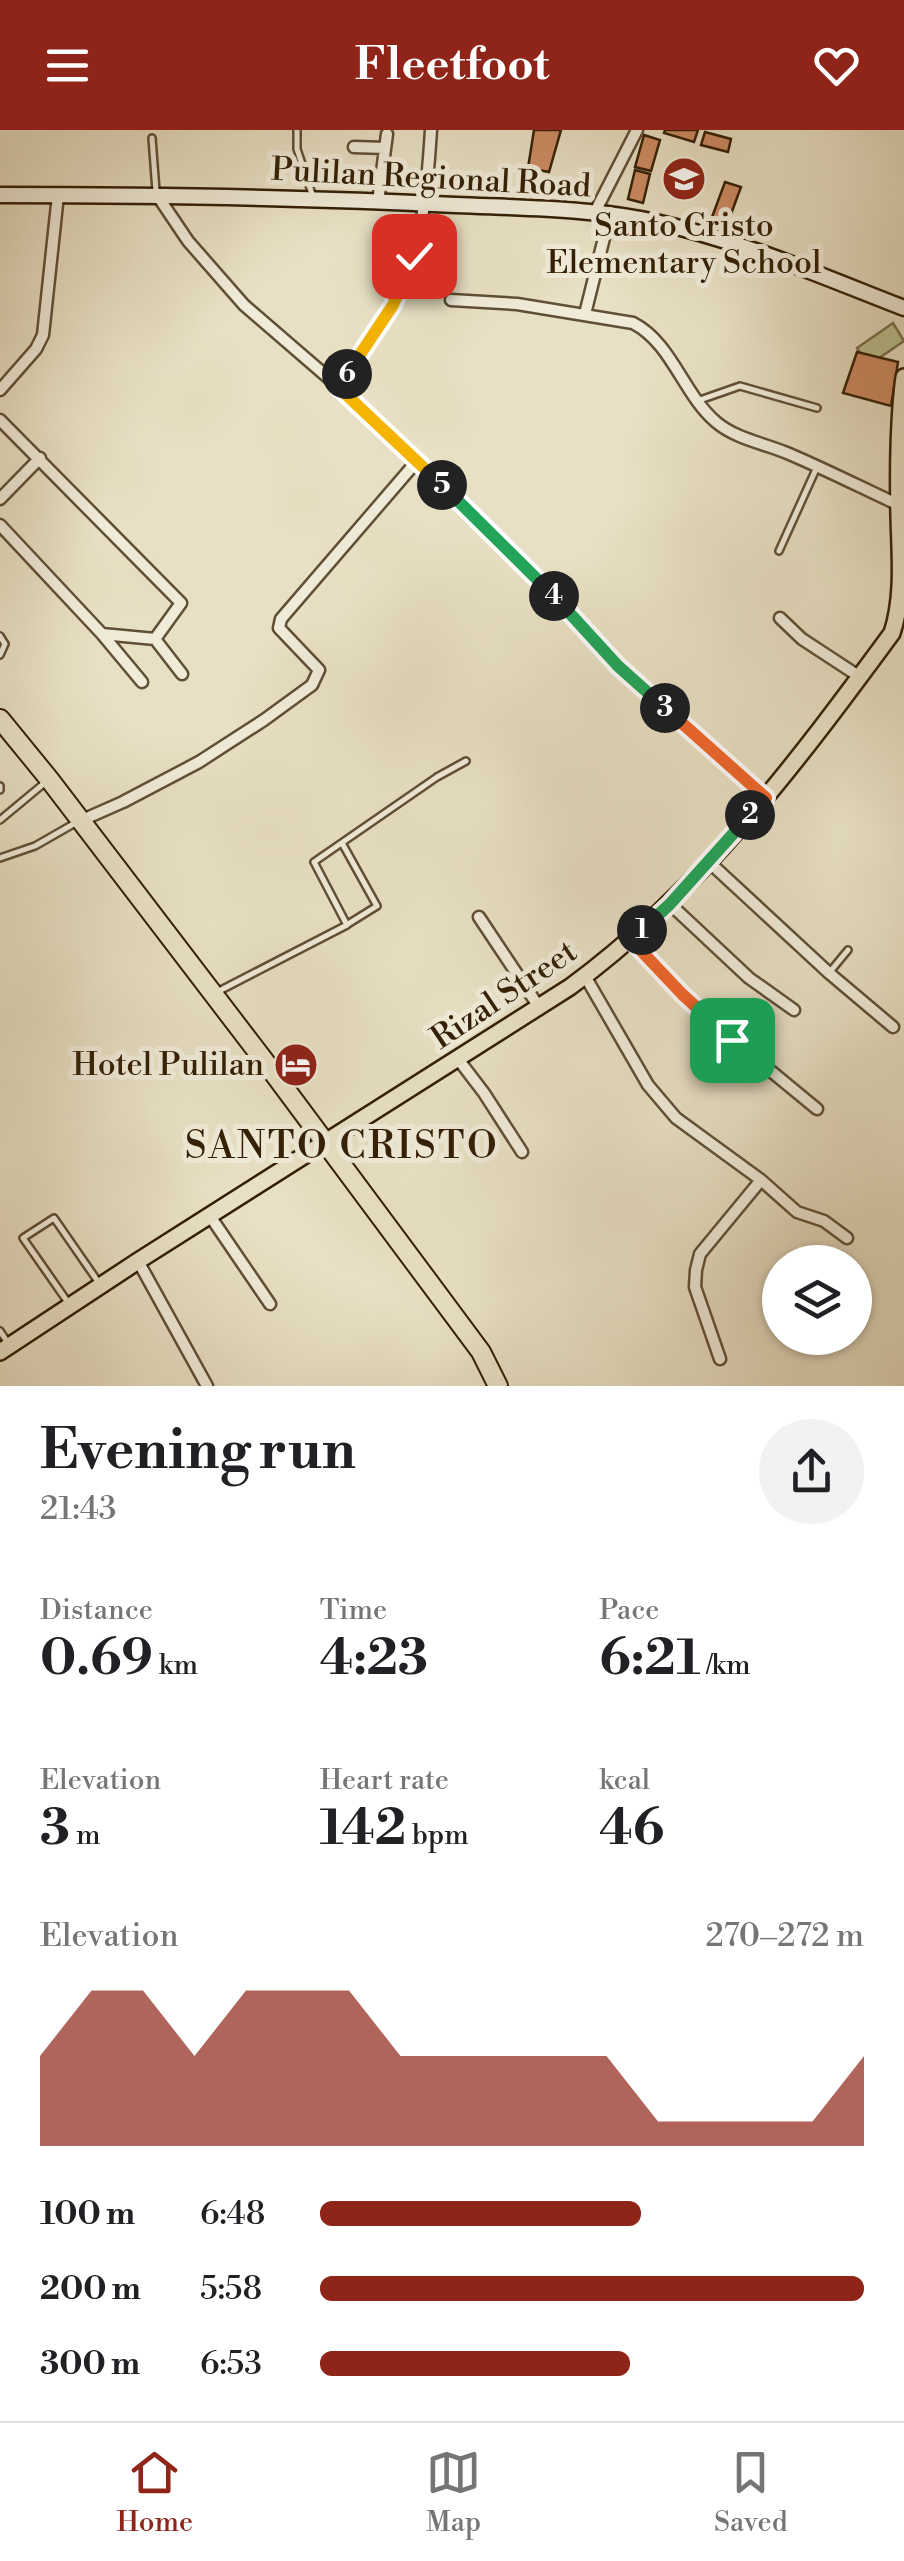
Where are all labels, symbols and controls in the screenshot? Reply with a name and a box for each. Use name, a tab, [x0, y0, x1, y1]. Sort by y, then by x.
text: Fleetfoot	[355, 37, 549, 94]
icon: menu	[40, 38, 95, 93]
icon: heart	[809, 38, 864, 93]
street label: Pulilan Regional Road	[270, 150, 592, 206]
school or university icon: Santo Cristo Elementary School	[661, 156, 707, 202]
place label: Santo Cristo Elementary School	[547, 206, 822, 283]
pin	[372, 214, 457, 299]
icon: check	[387, 229, 442, 284]
pin: 6	[322, 349, 372, 399]
text: 6	[338, 356, 356, 391]
pin: 5	[417, 460, 467, 510]
text: 5	[433, 467, 451, 502]
pin: 4	[529, 571, 579, 621]
text: 4	[545, 578, 563, 613]
pin: 3	[640, 683, 690, 733]
text: 3	[657, 690, 673, 725]
pin: 2	[725, 790, 775, 840]
text: 2	[741, 797, 759, 832]
pin: 1	[617, 905, 667, 955]
text: 1	[635, 912, 649, 947]
street label: Rizal Street	[424, 932, 584, 1058]
pin	[690, 998, 775, 1083]
icon: arrive	[705, 1013, 760, 1068]
hotel icon: Hotel Pulilan	[273, 1042, 319, 1088]
place label: Hotel Pulilan	[72, 1045, 264, 1085]
district label: SANTO CRISTO	[185, 1123, 499, 1170]
map controls	[762, 1245, 872, 1355]
button: layers	[762, 1245, 872, 1355]
text: Evening run	[40, 1417, 356, 1486]
button: share	[759, 1419, 864, 1524]
text: 21:43	[40, 1489, 116, 1529]
text: Distance	[40, 1593, 153, 1628]
text: Time	[320, 1593, 387, 1628]
text: Pace	[599, 1593, 659, 1628]
text: 0.69	[40, 1628, 153, 1690]
text: 4:23	[320, 1628, 428, 1690]
text: 6:21	[599, 1628, 700, 1690]
text: km	[153, 1648, 198, 1683]
text: /km	[700, 1648, 751, 1683]
text: Elevation	[40, 1763, 161, 1798]
text: Heart rate	[320, 1763, 449, 1798]
text: kcal	[599, 1763, 650, 1798]
text: 3	[40, 1798, 70, 1860]
text: 142	[320, 1798, 406, 1860]
text: 46	[599, 1798, 664, 1860]
text: m	[70, 1818, 100, 1853]
text: bpm	[406, 1818, 469, 1853]
text: Elevation	[40, 1916, 179, 1956]
text: 270–272 m	[705, 1916, 864, 1956]
text: 100 m	[40, 2194, 135, 2234]
text: 6:48	[200, 2194, 265, 2234]
text: 200 m	[40, 2269, 141, 2309]
text: 5:58	[200, 2269, 262, 2309]
text: 300 m	[40, 2344, 140, 2384]
text: 6:53	[200, 2344, 262, 2384]
tab: Home	[116, 2445, 193, 2540]
tab: Map	[426, 2445, 481, 2540]
tab: Saved	[714, 2445, 788, 2540]

